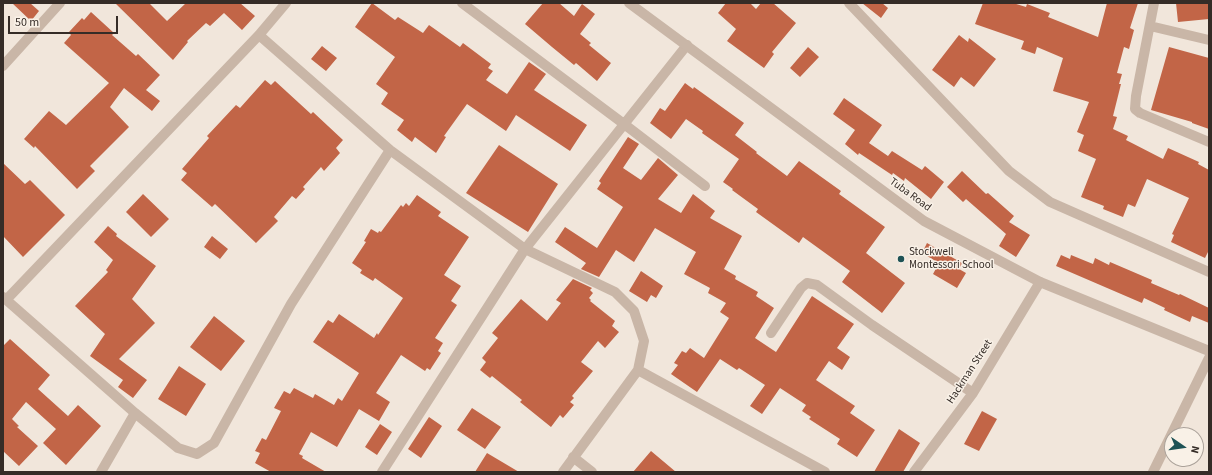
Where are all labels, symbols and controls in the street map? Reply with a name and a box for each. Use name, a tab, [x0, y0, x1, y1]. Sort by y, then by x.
scale bar	[10, 8, 120, 34]
text: 50 m	[15, 14, 39, 31]
street label: Tuba Road	[886, 175, 934, 215]
place label: Stockwell Montessori School	[909, 246, 994, 272]
marker: Stockwell Montessori School	[896, 254, 906, 264]
street label: Hackman Street	[944, 338, 996, 406]
north arrow	[1164, 427, 1204, 467]
text: N	[1187, 444, 1203, 455]

